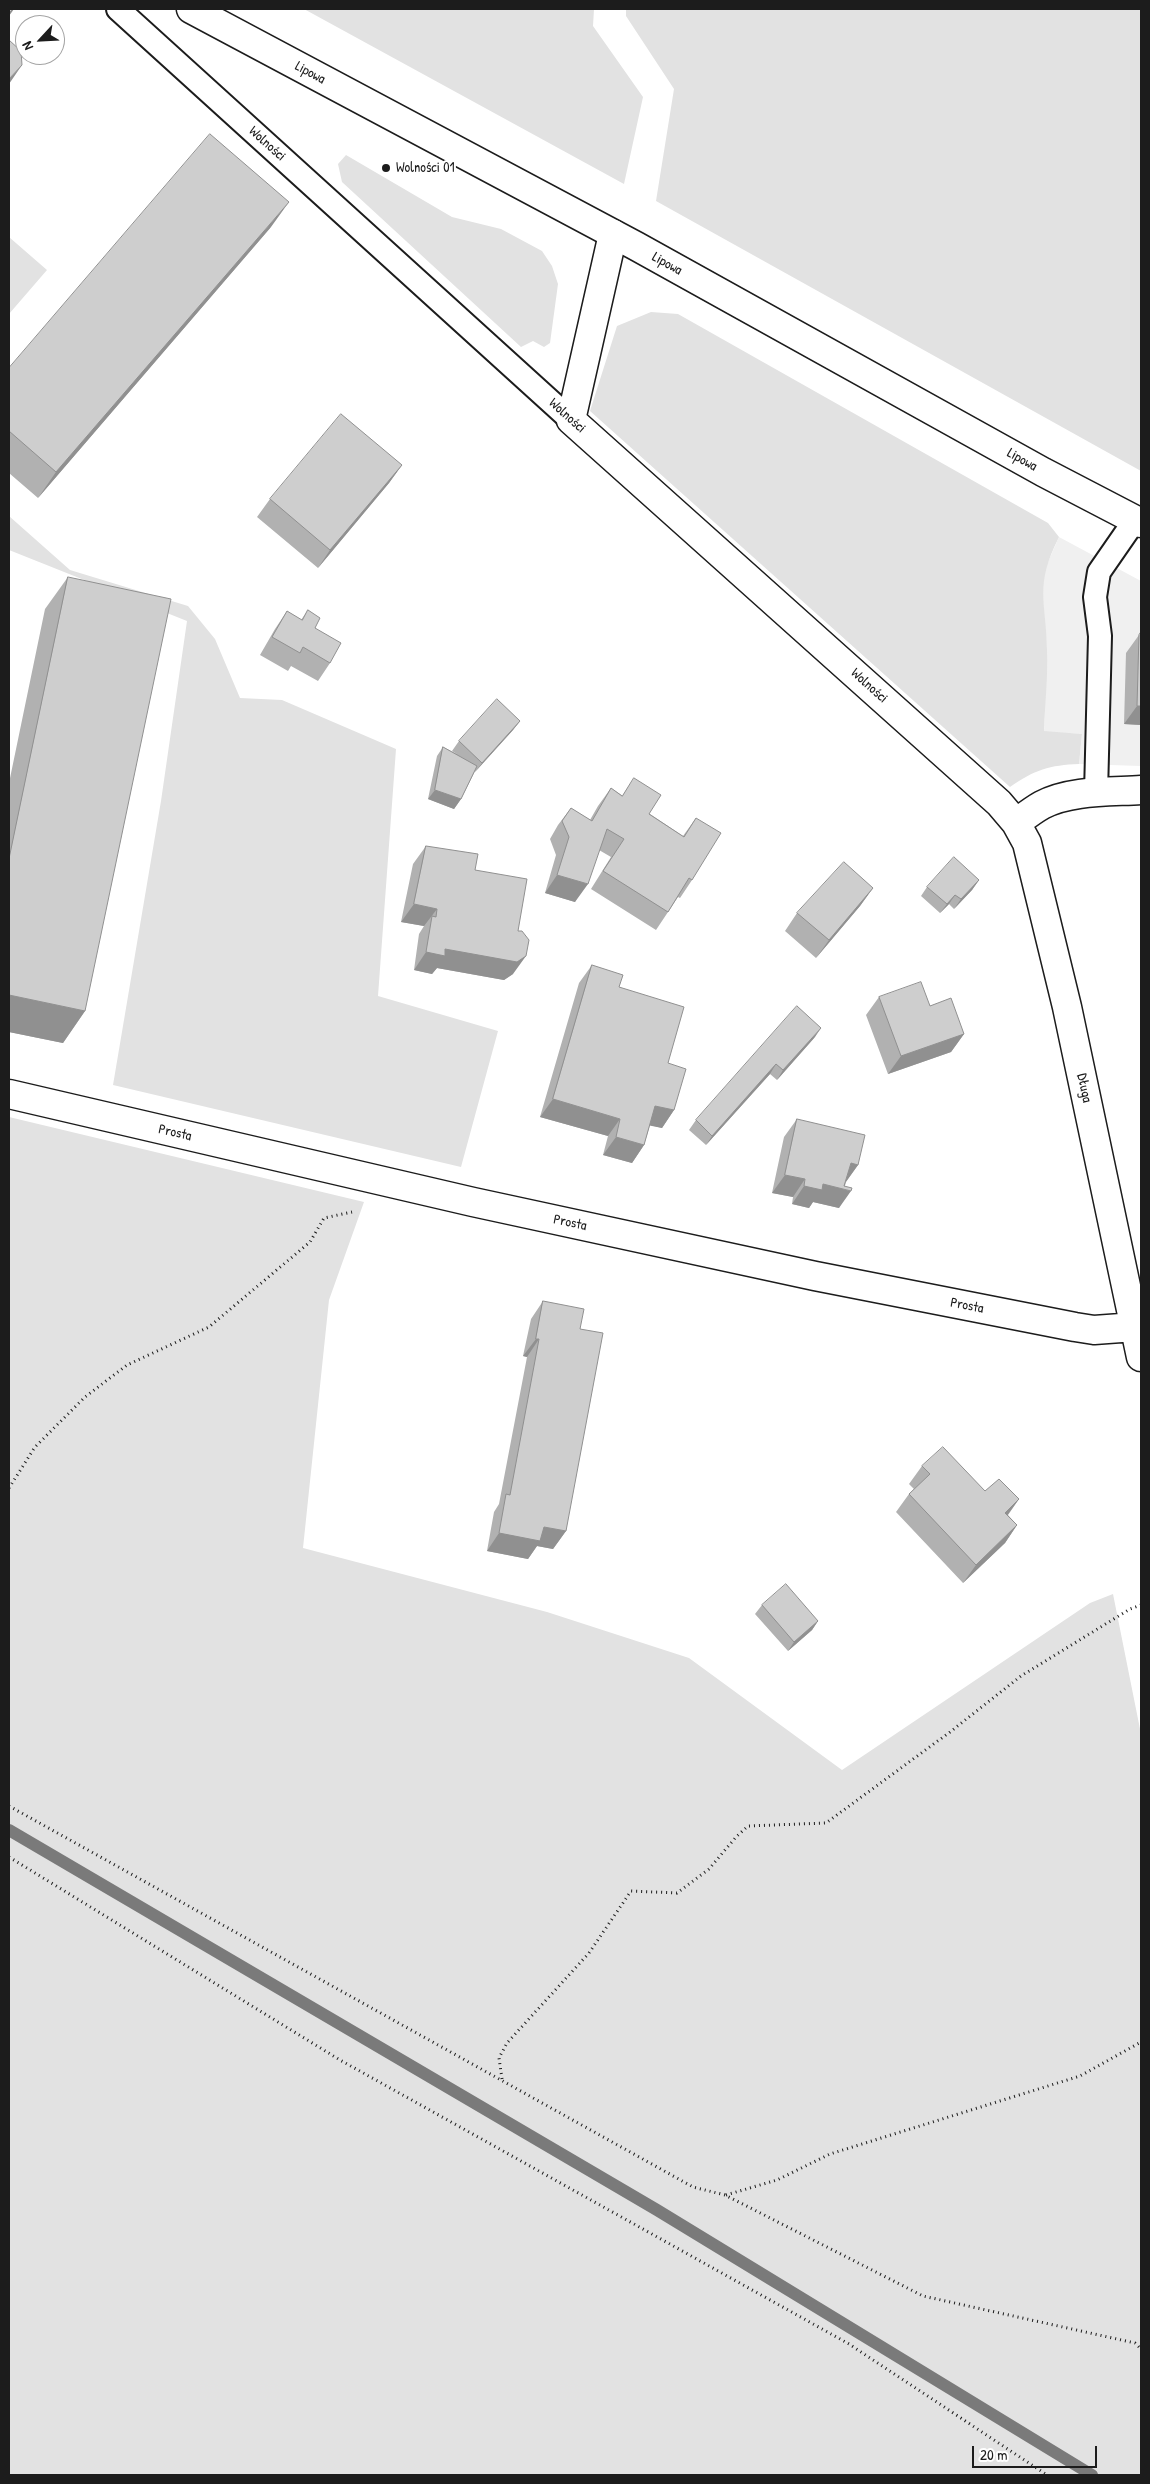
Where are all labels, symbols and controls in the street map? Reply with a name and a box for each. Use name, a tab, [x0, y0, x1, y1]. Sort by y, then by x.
north arrow	[15, 15, 65, 65]
text: N	[17, 39, 37, 54]
street label: Lipowa	[292, 58, 328, 88]
street label: Wolności	[245, 123, 289, 165]
place label: Wolności 01	[396, 160, 454, 176]
marker: Wolności 01	[380, 162, 392, 174]
street label: Lipowa	[649, 249, 685, 279]
street label: Wolności	[545, 395, 589, 437]
street label: Lipowa	[1004, 445, 1040, 475]
street label: Wolności	[847, 665, 891, 707]
street label: Długa	[1073, 1072, 1095, 1104]
street label: Prosta	[157, 1121, 193, 1145]
street label: Prosta	[552, 1211, 588, 1235]
street label: Prosta	[949, 1295, 985, 1317]
scale bar	[975, 2436, 1100, 2468]
text: 20 m	[980, 2444, 1007, 2465]

